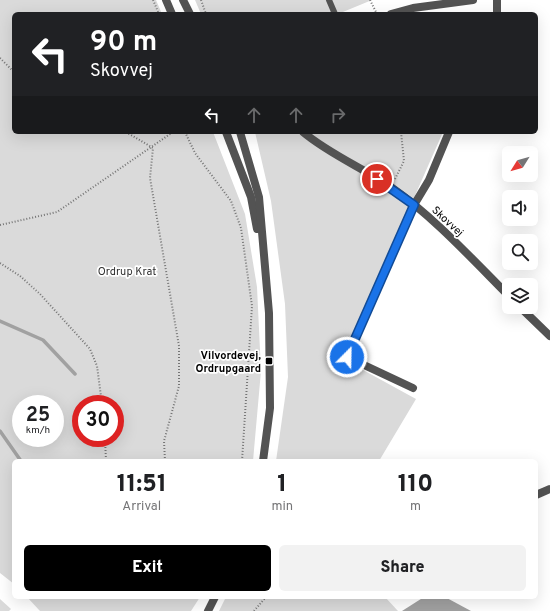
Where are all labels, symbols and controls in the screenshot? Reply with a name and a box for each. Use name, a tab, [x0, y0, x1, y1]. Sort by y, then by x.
text: 90 m	[90, 25, 157, 61]
icon: left	[24, 28, 76, 80]
text: Skovvej	[90, 60, 153, 83]
icon: left	[201, 104, 223, 126]
icon: ahead	[243, 104, 265, 126]
icon: ahead	[285, 104, 307, 126]
icon: right	[327, 104, 349, 126]
north arrow	[502, 146, 538, 182]
map controls	[502, 146, 538, 314]
pin	[360, 162, 394, 196]
icon: arrive	[366, 168, 388, 190]
button: sound	[502, 190, 538, 226]
street label: Skovvej	[428, 204, 466, 240]
button: search	[502, 234, 538, 270]
park label: Ordrup Krat	[98, 265, 156, 279]
button: layers	[502, 278, 538, 314]
position arrow	[326, 336, 368, 378]
place label: Vilvordevej, Ordrupgaard	[196, 349, 261, 376]
marker: Vilvordevej, Ordrupgaard	[264, 356, 274, 366]
speed limit sign: 30	[72, 395, 124, 447]
text: 25	[26, 403, 50, 429]
text: km/h	[26, 424, 50, 437]
text: 11:51	[117, 470, 167, 500]
text: 1	[277, 470, 287, 500]
text: 110	[398, 470, 433, 500]
text: Arrival	[122, 499, 161, 515]
text: min	[271, 499, 293, 515]
text: m	[410, 499, 421, 515]
button: Exit	[24, 545, 271, 591]
button: Share	[279, 545, 526, 591]

